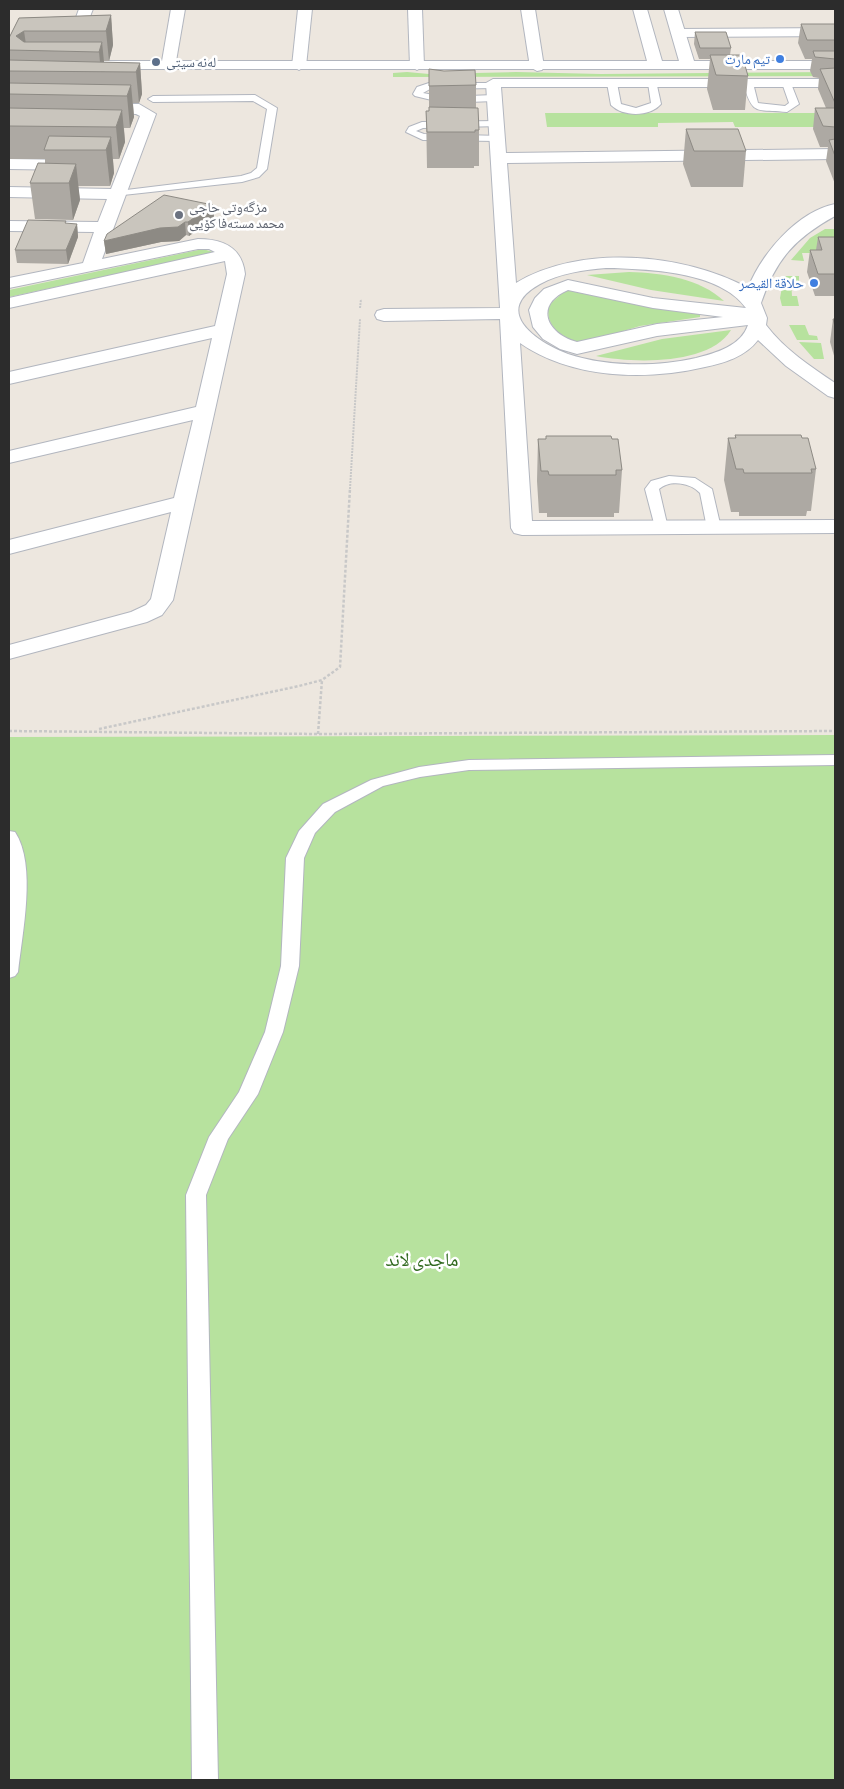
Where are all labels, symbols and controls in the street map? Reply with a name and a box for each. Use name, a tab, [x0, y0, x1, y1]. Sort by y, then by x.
place label: تيم مارت	[725, 51, 770, 69]
marker: تيم مارت	[774, 53, 786, 65]
place label: لەنە سیتی	[166, 54, 216, 71]
marker: لەنە سیتی	[150, 56, 162, 68]
place label: مزگەوتی حاجی محمد مستەفا کۆیی	[189, 199, 284, 232]
marker: مزگەوتی حاجی محمد مستەفا کۆیی	[173, 209, 185, 221]
place label: حلاقة القيصر	[738, 275, 804, 292]
marker: حلاقة القيصر	[808, 277, 820, 289]
park label: ماجدی لاند	[386, 1248, 458, 1271]

